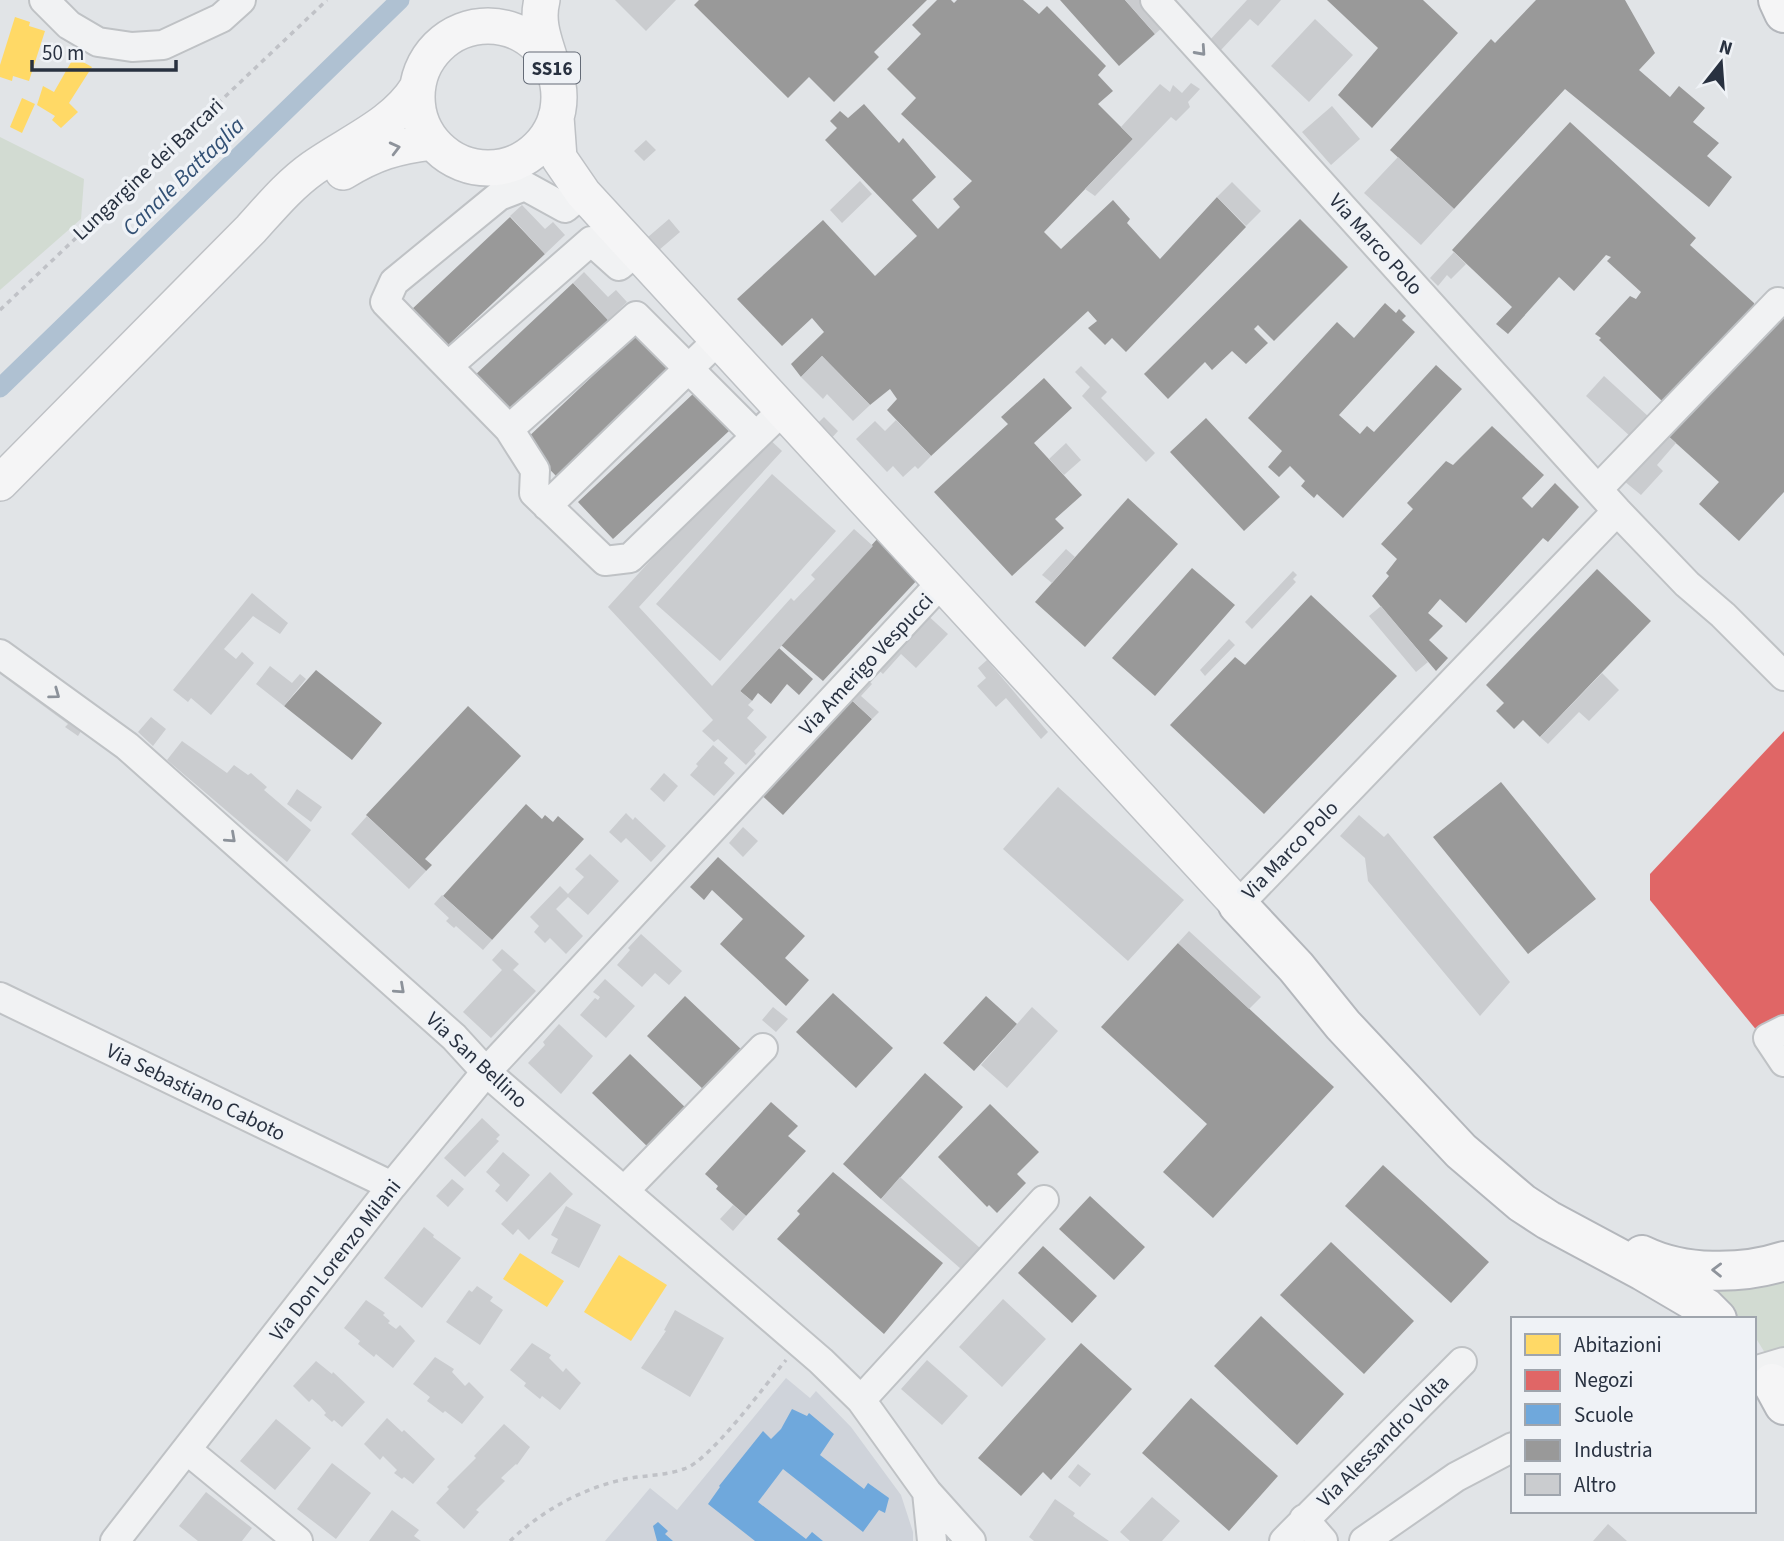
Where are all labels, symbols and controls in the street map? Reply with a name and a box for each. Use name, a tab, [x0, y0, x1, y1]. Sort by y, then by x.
scale bar	[32, 28, 175, 72]
north arrow	[1686, 28, 1756, 98]
text: N	[1716, 33, 1736, 63]
text: 50 m	[42, 38, 84, 68]
one-way arrow	[1192, 42, 1205, 55]
road number: SS16	[524, 52, 580, 83]
street label: Lungargine dei Barcari	[66, 91, 230, 247]
water label: Canale Battaglia	[115, 109, 252, 243]
one-way arrow	[389, 142, 401, 156]
street label: Via Marco Polo	[1322, 186, 1430, 302]
street label: Via Amerigo Vespucci	[792, 586, 940, 742]
one-way arrow	[47, 685, 60, 698]
street label: Via Marco Polo	[1235, 794, 1345, 906]
one-way arrow	[223, 830, 236, 842]
one-way arrow	[392, 981, 405, 994]
street label: Via San Bellino	[419, 1005, 535, 1115]
street label: Via Sebastiano Caboto	[101, 1036, 291, 1148]
street label: Via Don Lorenzo Milani	[262, 1173, 408, 1347]
one-way arrow	[1711, 1262, 1722, 1277]
legend	[1511, 1317, 1756, 1513]
text: Abitazioni	[1574, 1330, 1662, 1360]
text: Negozi	[1574, 1365, 1633, 1395]
street label: Via Alessandro Volta	[1310, 1368, 1456, 1514]
text: Scuole	[1574, 1400, 1633, 1430]
text: Industria	[1574, 1435, 1653, 1465]
text: Altro	[1574, 1470, 1616, 1500]

